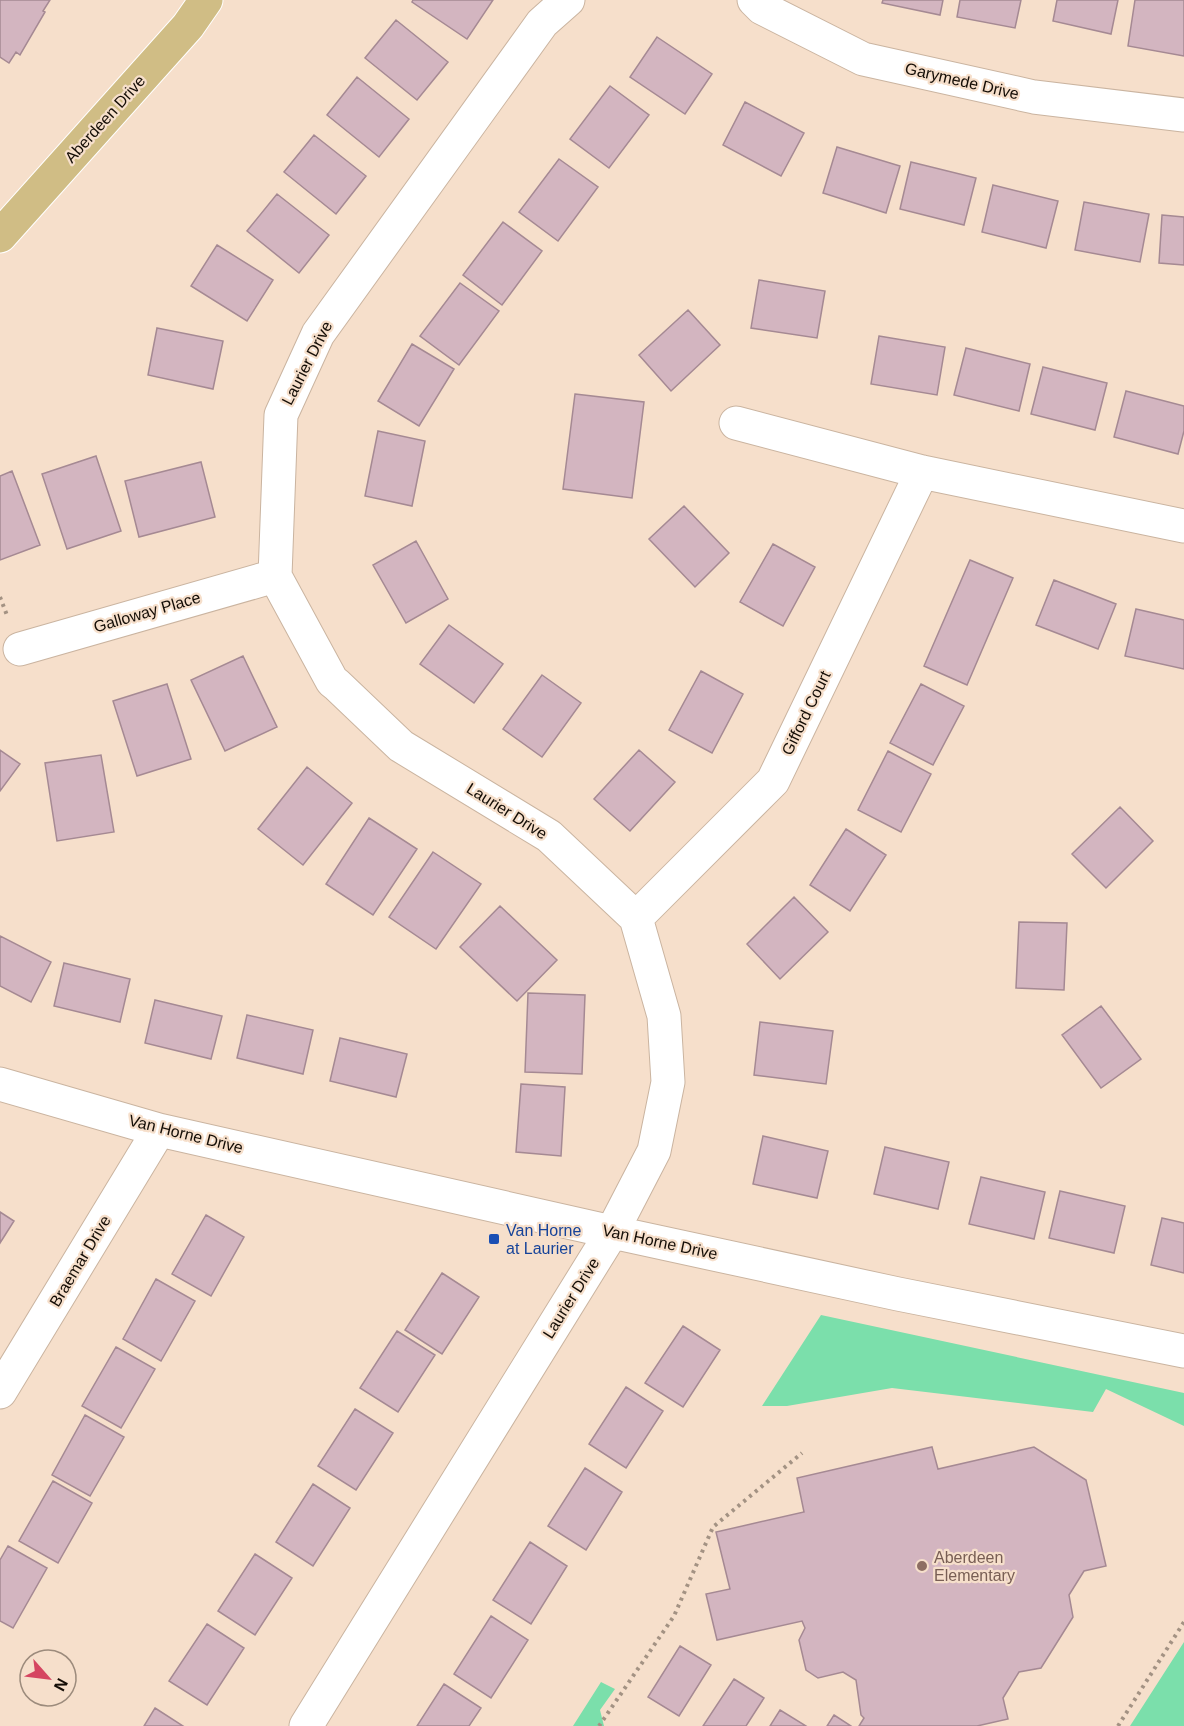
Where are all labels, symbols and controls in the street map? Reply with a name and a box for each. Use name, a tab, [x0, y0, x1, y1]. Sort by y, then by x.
street label: Garymede Drive	[903, 60, 1021, 102]
street label: Aberdeen Drive	[61, 72, 149, 166]
street label: Laurier Drive	[279, 318, 335, 408]
street label: Galloway Place	[92, 589, 202, 635]
street label: Gifford Court	[778, 668, 834, 758]
street label: Laurier Drive	[464, 780, 550, 843]
street label: Van Horne Drive	[127, 1112, 245, 1156]
street label: Braemar Drive	[46, 1212, 114, 1310]
place label: Van Horne at Laurier	[506, 1222, 581, 1257]
street label: Van Horne Drive	[601, 1222, 719, 1263]
marker: Van Horne at Laurier	[487, 1232, 501, 1246]
street label: Laurier Drive	[540, 1255, 603, 1341]
place label: Aberdeen Elementary	[934, 1549, 1015, 1584]
marker: Aberdeen Elementary	[915, 1559, 929, 1573]
north arrow	[18, 1648, 78, 1708]
text: N	[51, 1676, 71, 1694]

